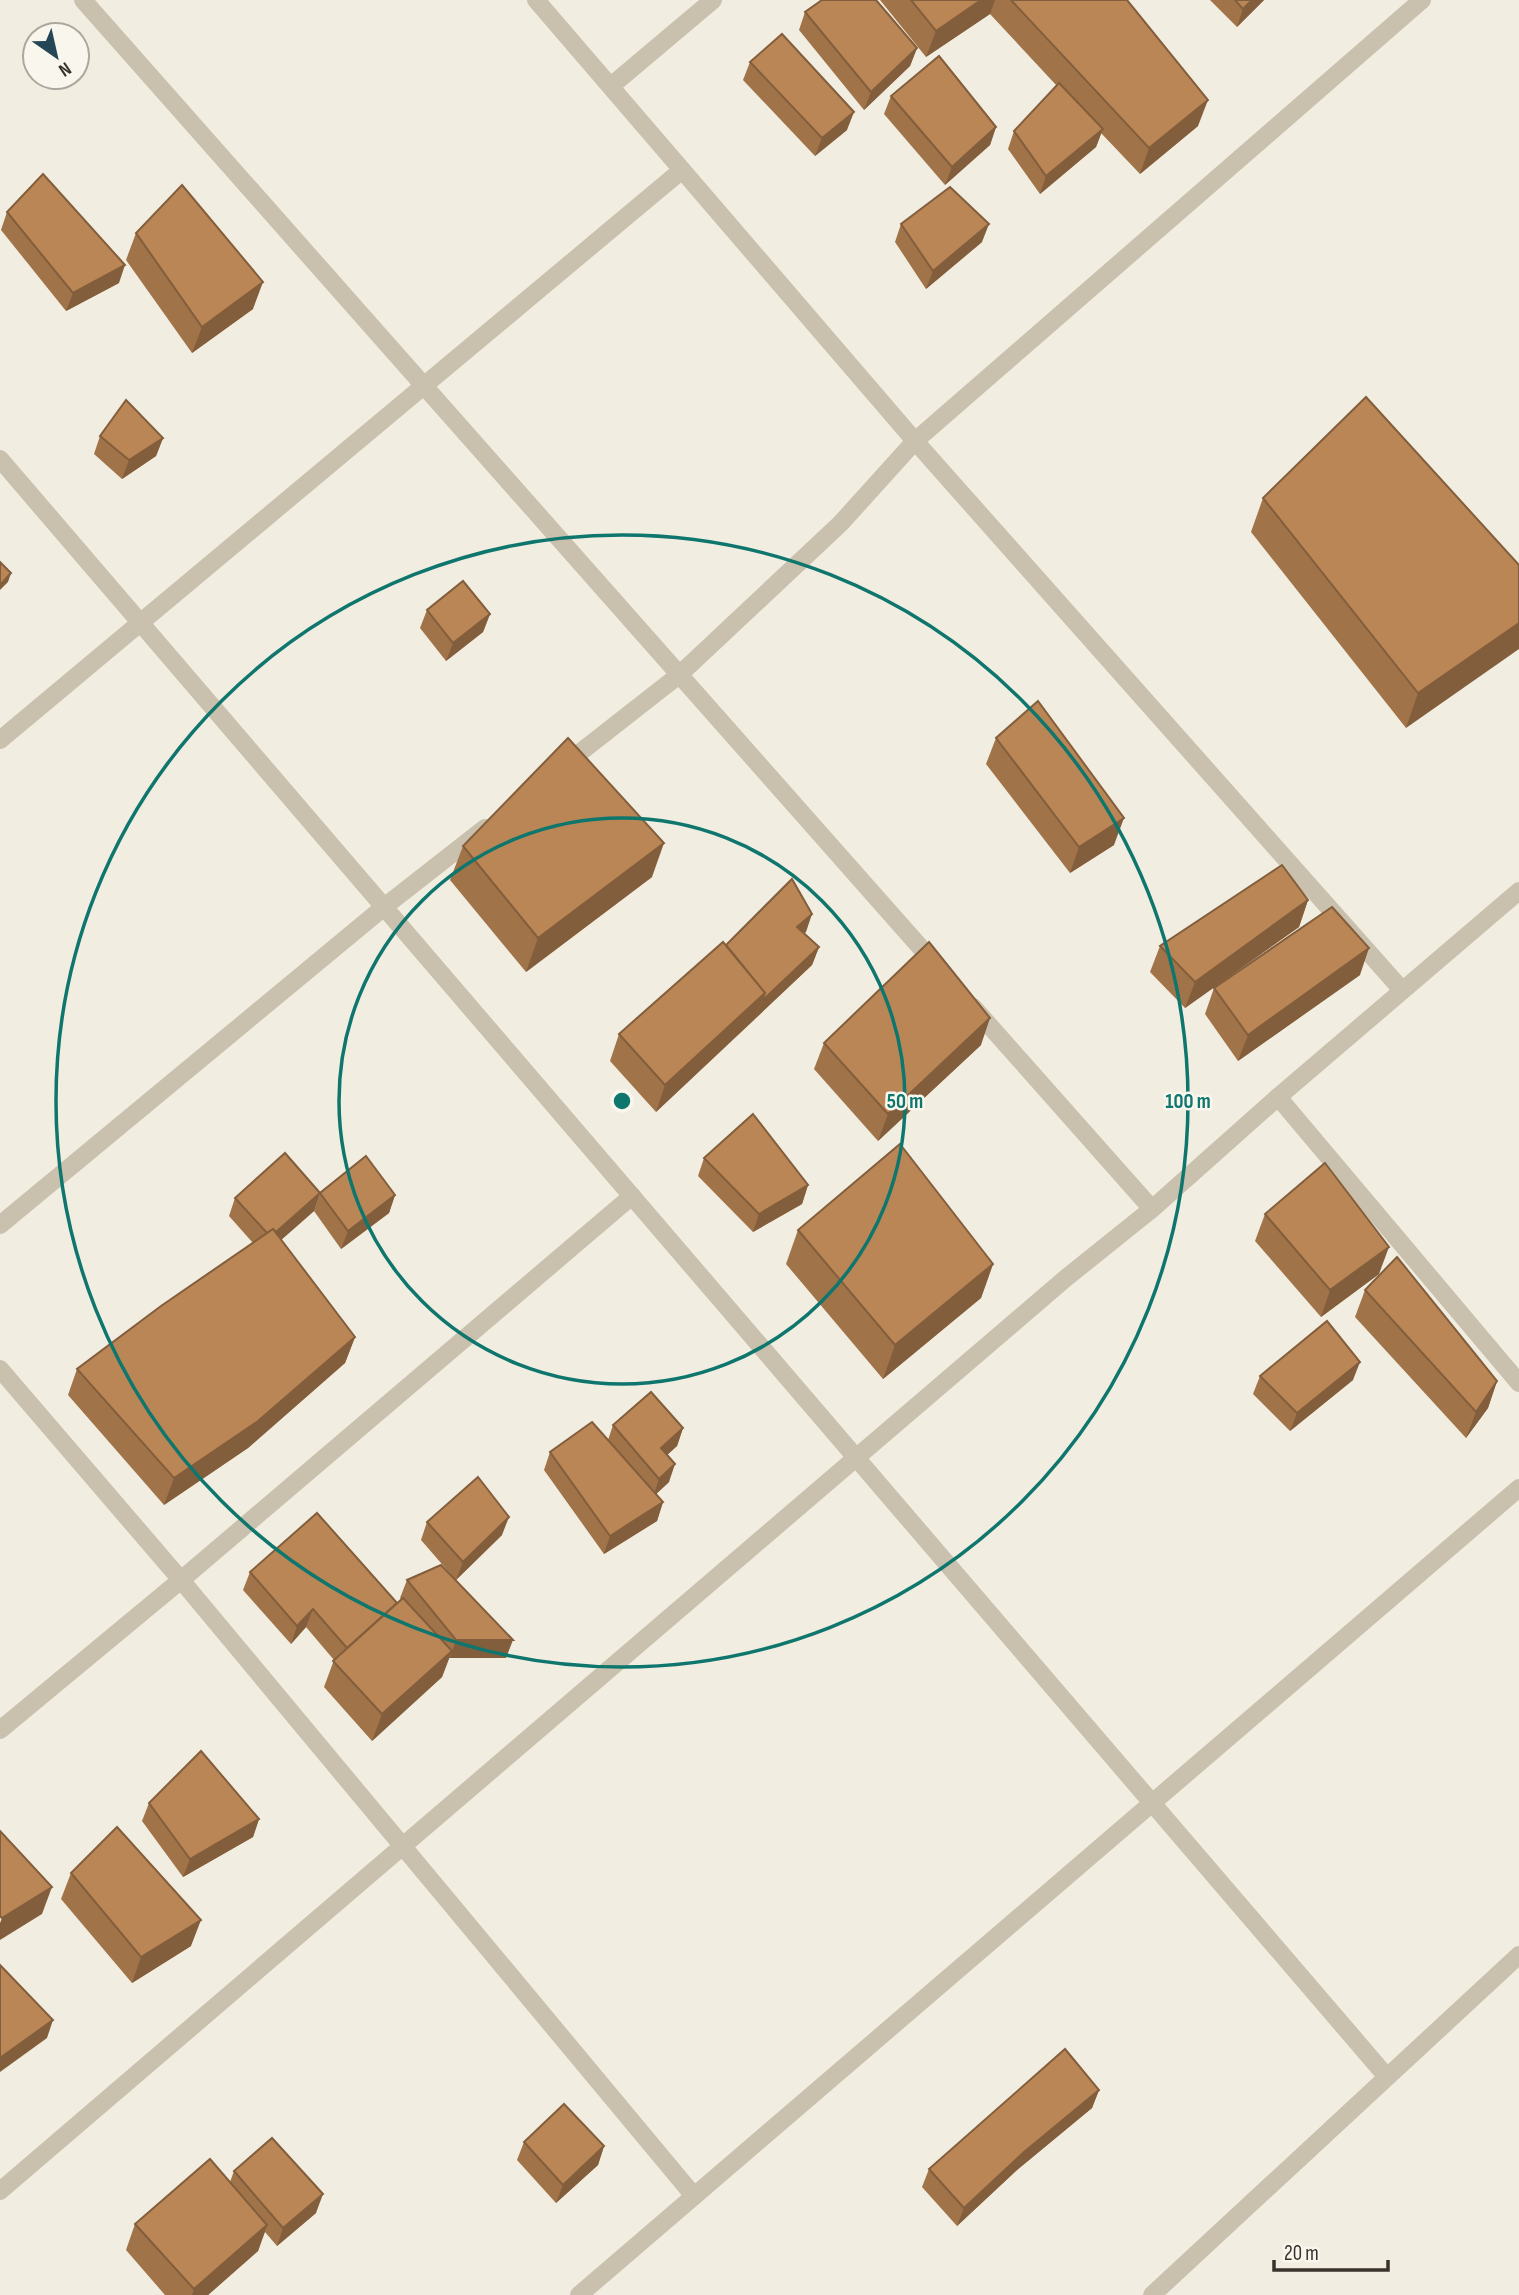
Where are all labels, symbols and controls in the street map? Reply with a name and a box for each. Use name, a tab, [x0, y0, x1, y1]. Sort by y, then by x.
north arrow	[21, 21, 91, 91]
text: N	[54, 56, 75, 81]
centre of rings	[610, 1089, 634, 1113]
text: 50 m	[887, 1089, 923, 1114]
text: 100 m	[1165, 1089, 1211, 1114]
scale bar	[1274, 2228, 1388, 2272]
text: 20 m	[1284, 2241, 1319, 2266]

